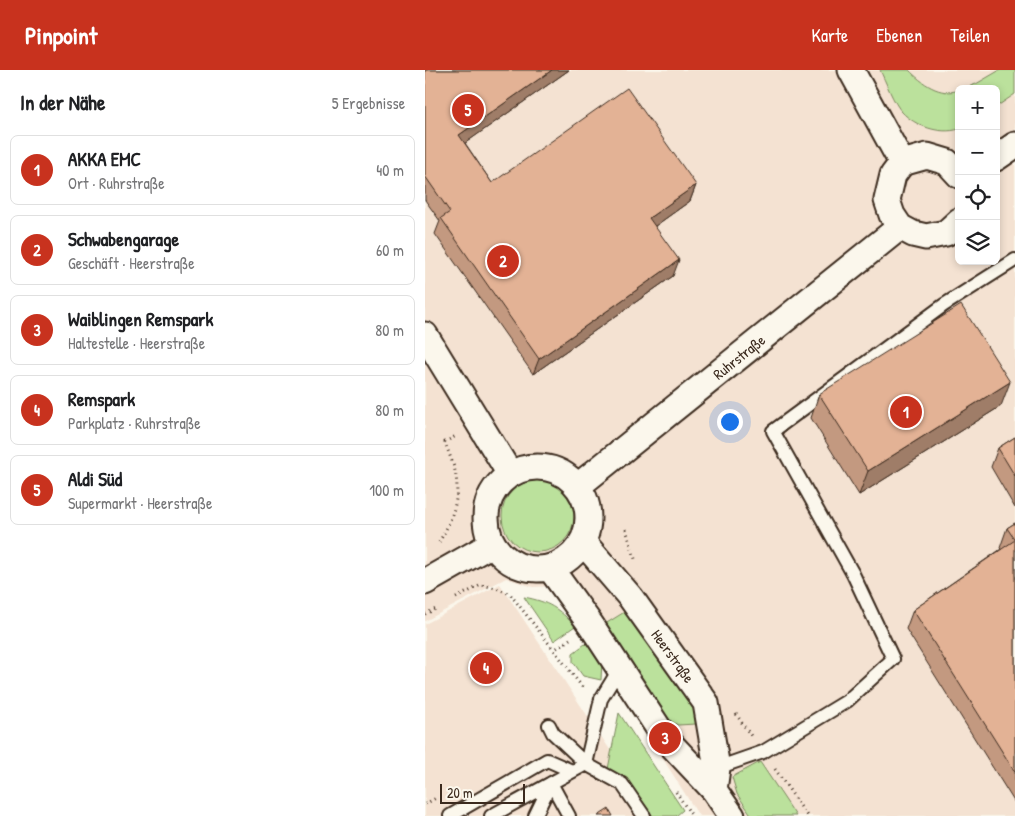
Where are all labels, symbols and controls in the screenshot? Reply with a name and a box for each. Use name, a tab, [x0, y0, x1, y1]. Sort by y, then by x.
text: Pinpoint	[25, 19, 97, 51]
text: Karte	[812, 23, 848, 48]
text: Ebenen	[876, 23, 922, 48]
text: Teilen	[950, 23, 990, 48]
map controls	[955, 85, 1000, 265]
button: +	[955, 85, 1000, 130]
text: In der Nähe	[20, 88, 105, 117]
pin: 5	[452, 91, 484, 129]
text: 5 Ergebnisse	[332, 92, 405, 114]
button: −	[955, 130, 1000, 175]
text: AKKA EMC	[68, 146, 141, 172]
text: 1	[34, 159, 40, 181]
text: 40 m	[376, 159, 404, 181]
text: Ort · Ruhrstraße	[68, 172, 165, 194]
button: locate	[955, 175, 1000, 220]
button: layers	[955, 220, 1000, 265]
text: Schwabengarage	[68, 226, 179, 252]
text: 2	[33, 239, 41, 261]
text: 60 m	[376, 239, 404, 261]
pin: 2	[487, 242, 519, 280]
text: Geschäft · Heerstraße	[68, 252, 195, 274]
text: Waiblingen Remspark	[68, 306, 213, 332]
text: 3	[33, 319, 41, 341]
text: 80 m	[375, 319, 404, 341]
street label: Ruhrstraße	[709, 330, 769, 384]
text: Haltestelle · Heerstraße	[68, 332, 205, 354]
text: Remspark	[68, 386, 135, 412]
pin: 1	[890, 393, 922, 431]
text: 4	[34, 399, 40, 421]
text: 80 m	[375, 399, 404, 421]
your location	[717, 409, 743, 435]
text: Parkplatz · Ruhrstraße	[68, 412, 201, 434]
text: Aldi Süd	[68, 466, 122, 492]
text: 5	[34, 479, 40, 501]
text: 100 m	[369, 479, 404, 501]
text: Supermarkt · Heerstraße	[68, 492, 212, 514]
street label: Heerstraße	[647, 625, 700, 687]
pin: 4	[470, 649, 502, 687]
pin: 3	[649, 719, 681, 757]
scale bar	[440, 781, 525, 804]
text: 20 m	[447, 783, 473, 802]

